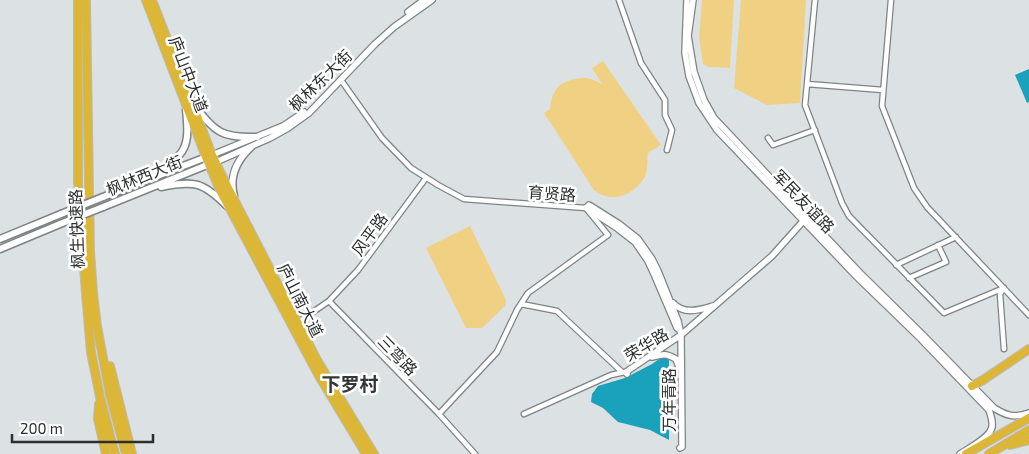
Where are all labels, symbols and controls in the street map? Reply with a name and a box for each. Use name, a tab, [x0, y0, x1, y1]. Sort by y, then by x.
street label: 庐山中大道	[166, 33, 212, 115]
street label: 枫林东大街	[285, 45, 355, 115]
street label: 枫林西大街	[103, 151, 185, 199]
street label: 军民友谊路	[769, 166, 839, 236]
street label: 育贤路	[527, 182, 577, 204]
street label: 枫生快速路	[65, 189, 87, 269]
street label: 风平路	[347, 209, 391, 259]
street label: 庐山南大道	[274, 260, 328, 340]
street label: 荣华路	[621, 323, 671, 365]
street label: 三弯路	[374, 331, 422, 379]
street label: 万年青路	[659, 368, 678, 432]
district label: 下罗村	[321, 372, 379, 395]
scale bar	[12, 412, 154, 444]
text: 200 m	[20, 419, 63, 437]

